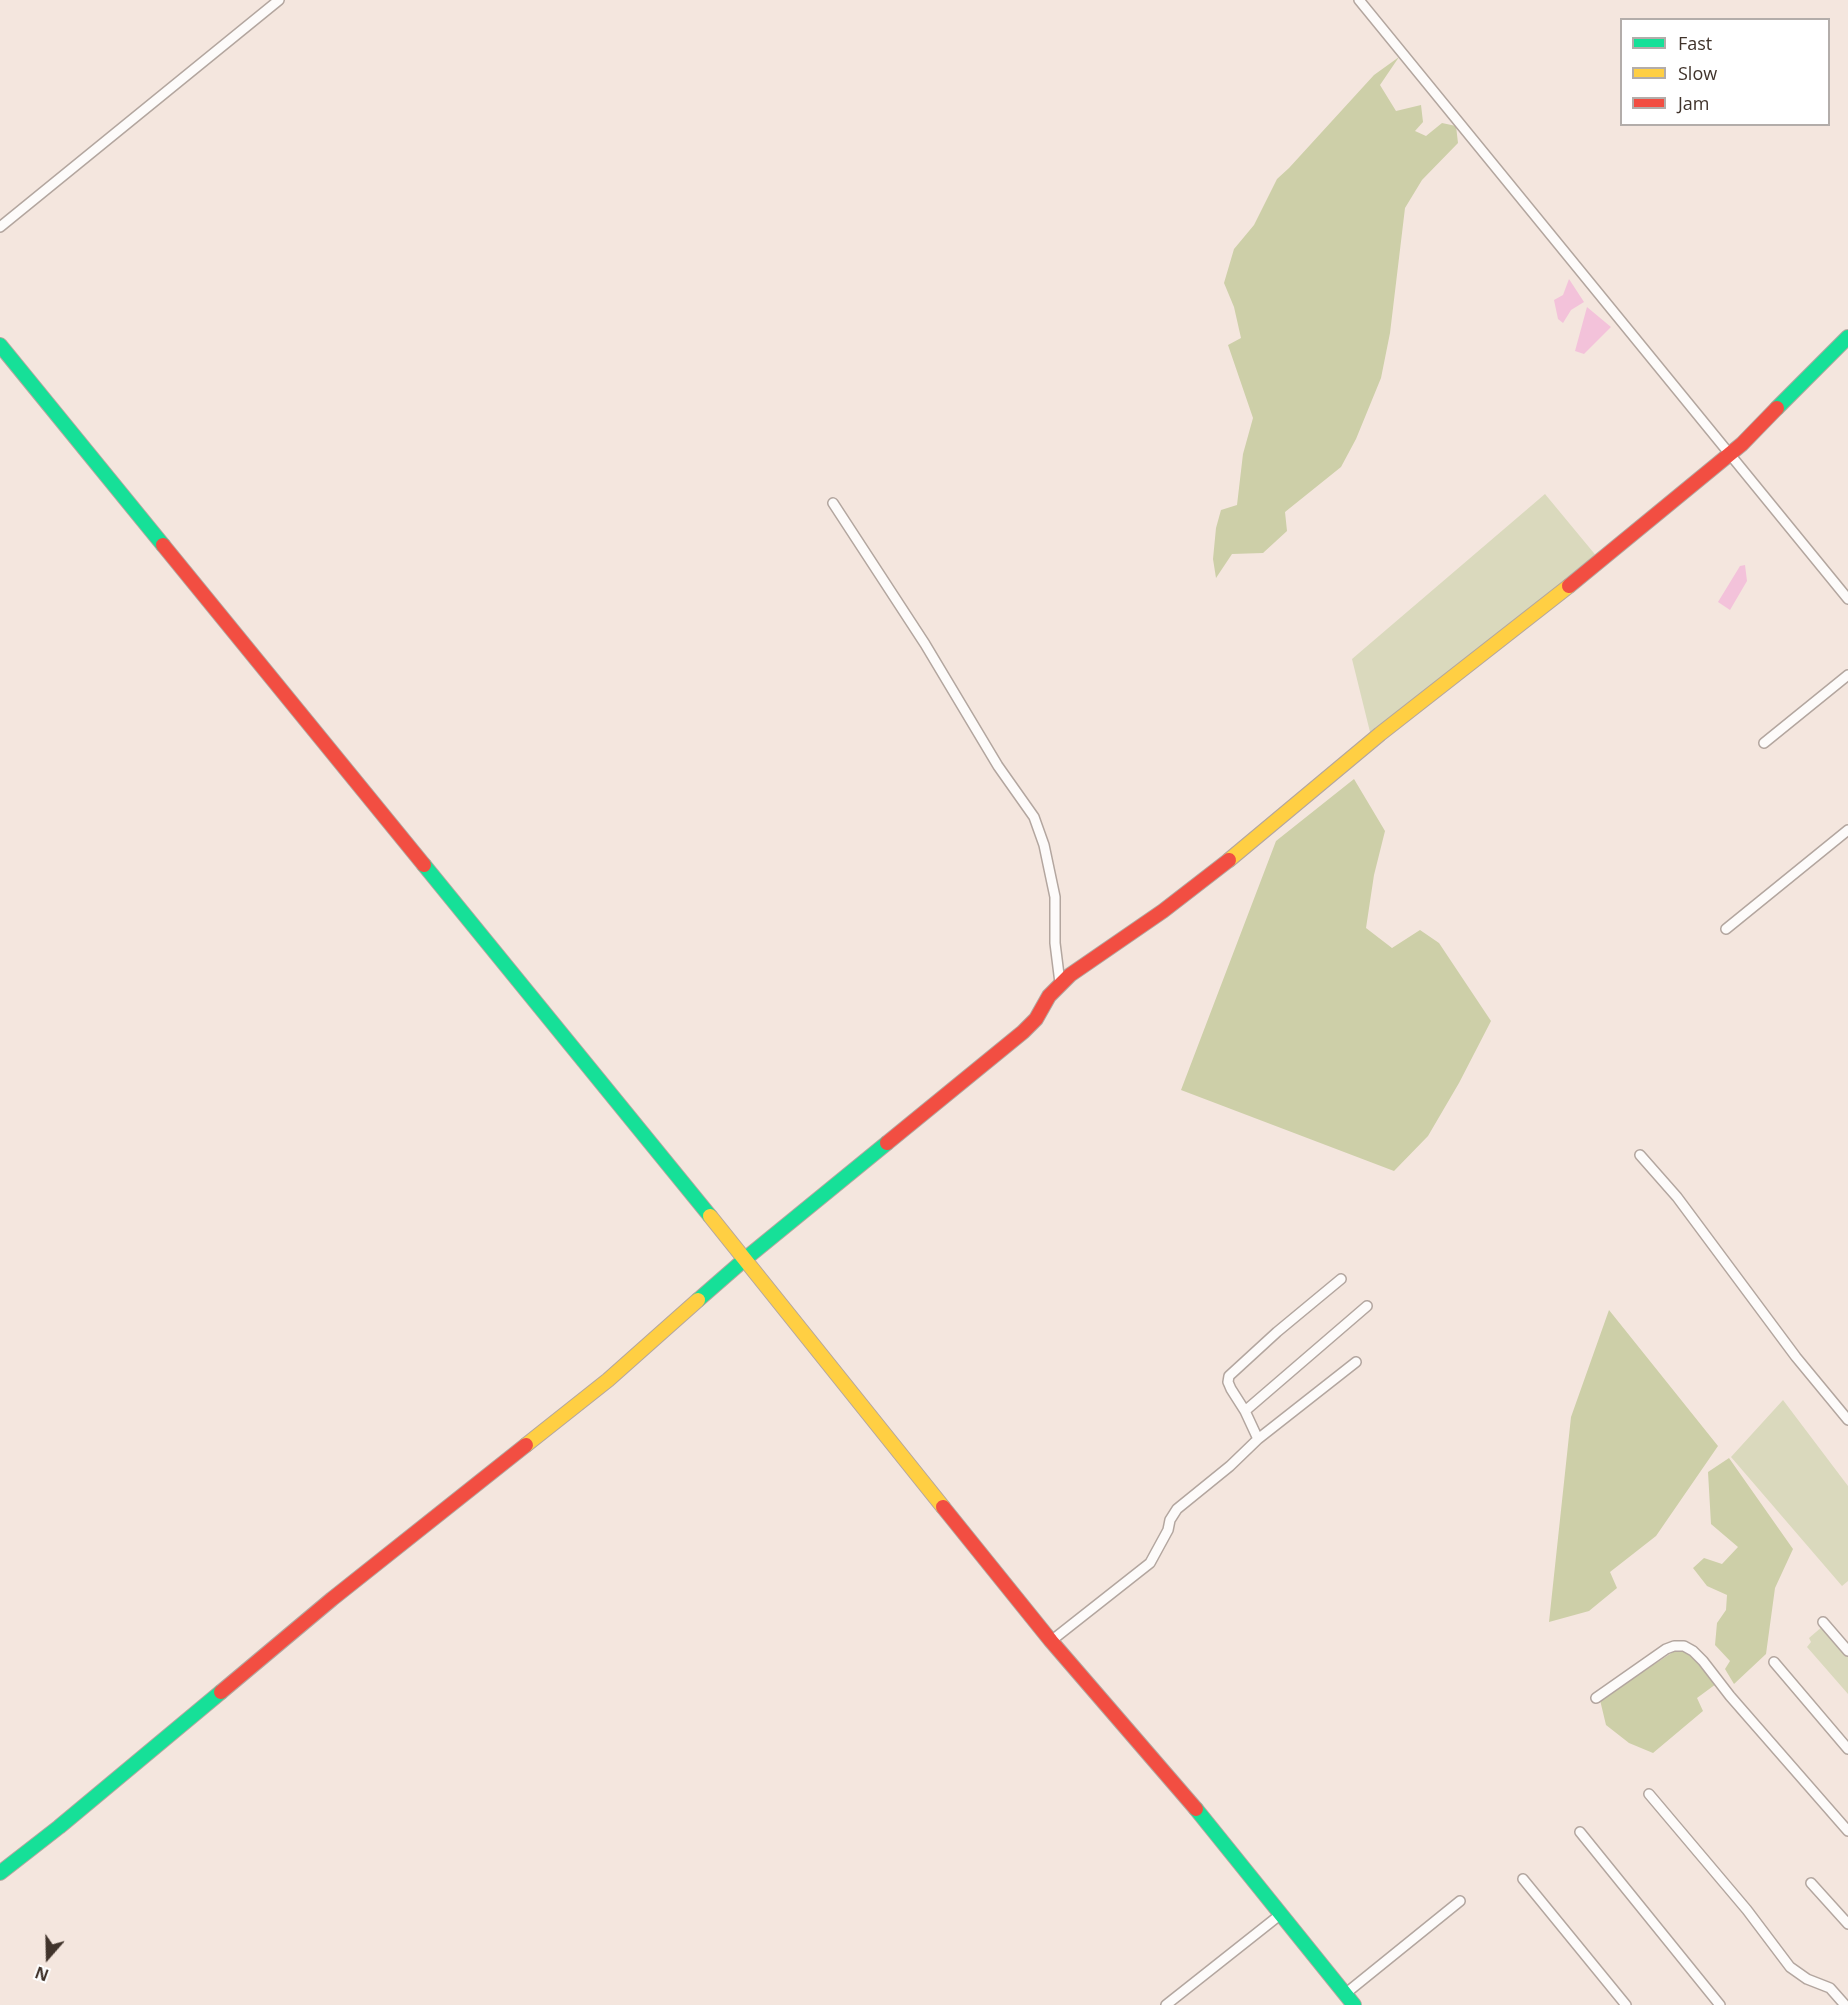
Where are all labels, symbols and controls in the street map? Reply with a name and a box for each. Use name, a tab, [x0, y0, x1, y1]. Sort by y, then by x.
legend	[1620, 18, 1830, 126]
text: Fast	[1678, 31, 1712, 55]
text: Slow	[1678, 61, 1717, 85]
text: Jam	[1678, 91, 1710, 115]
north arrow	[18, 1927, 78, 1987]
text: N	[32, 1961, 52, 1986]

